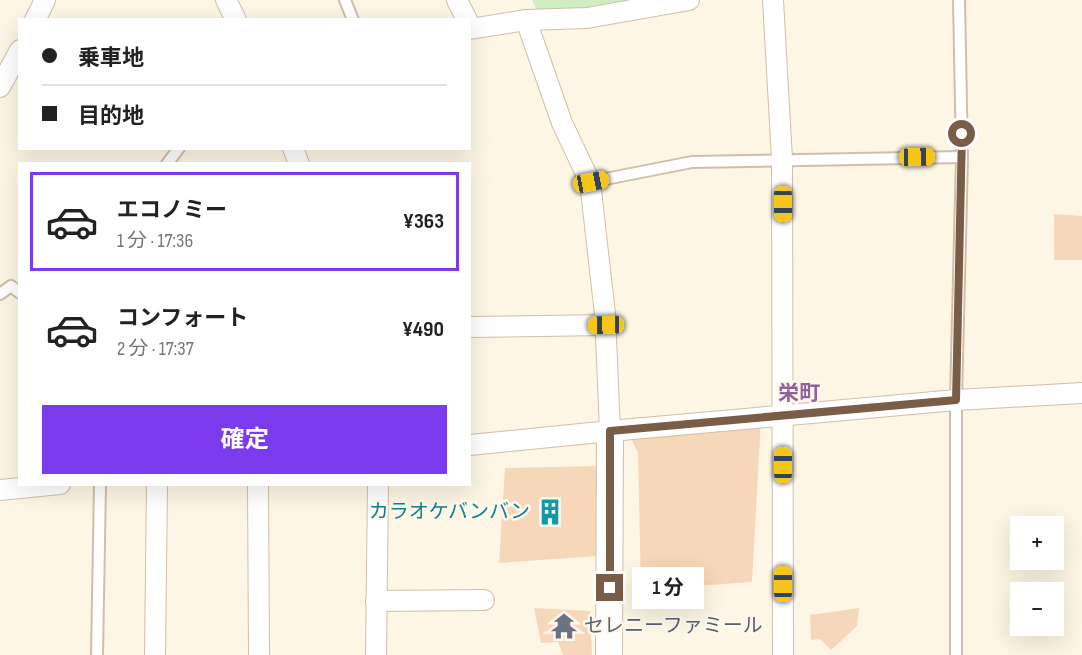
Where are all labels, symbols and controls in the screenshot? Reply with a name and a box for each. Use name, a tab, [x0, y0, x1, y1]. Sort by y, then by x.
text: 乗車地	[78, 45, 144, 72]
text: 目的地	[78, 103, 144, 130]
route start	[948, 120, 975, 147]
car	[899, 148, 935, 166]
car	[572, 170, 610, 194]
car	[774, 186, 792, 222]
icon: car	[45, 195, 99, 249]
text: エコノミー	[117, 197, 227, 224]
text: ¥363	[403, 208, 444, 235]
text: 1 分 · 17:36	[117, 229, 193, 253]
icon: car	[45, 303, 99, 357]
text: コンフォート	[117, 305, 248, 332]
text: ¥490	[402, 316, 444, 343]
car	[588, 316, 624, 334]
text: 2 分 · 17:37	[117, 337, 194, 361]
district label: 栄町	[778, 381, 820, 406]
button: 確定	[42, 405, 447, 474]
car	[774, 447, 792, 483]
building icon: カラオケバンバン	[535, 497, 565, 527]
place label: カラオケバンバン	[369, 500, 530, 524]
map controls	[1010, 516, 1064, 636]
button: +	[1010, 516, 1064, 570]
car	[774, 566, 792, 602]
callout: 1 分	[631, 567, 703, 609]
route end	[596, 574, 623, 601]
text: 1 分	[653, 576, 683, 600]
button: −	[1010, 582, 1064, 636]
temple icon: セレニーファミール	[549, 611, 579, 641]
place label: セレニーファミール	[584, 614, 763, 638]

